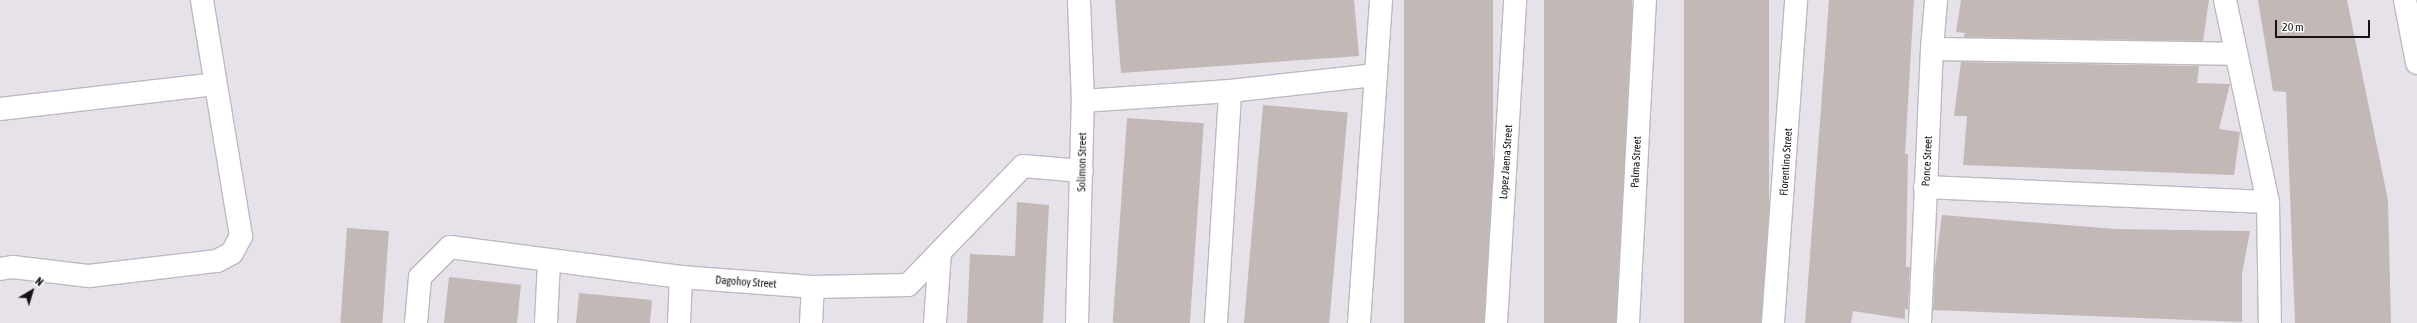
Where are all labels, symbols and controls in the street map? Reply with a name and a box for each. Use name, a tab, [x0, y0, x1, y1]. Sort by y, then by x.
scale bar	[2277, 12, 2372, 38]
text: 20 m	[2282, 20, 2304, 34]
street label: Lopez Jaena Street	[1497, 124, 1515, 200]
street label: Florentino Street	[1777, 128, 1795, 196]
street label: Solimon Street	[1075, 132, 1089, 192]
street label: Ponce Street	[1919, 135, 1935, 187]
street label: Palma Street	[1628, 136, 1644, 188]
north arrow	[12, 271, 52, 311]
street label: Dagohoy Street	[715, 273, 777, 291]
text: N	[33, 275, 46, 288]

